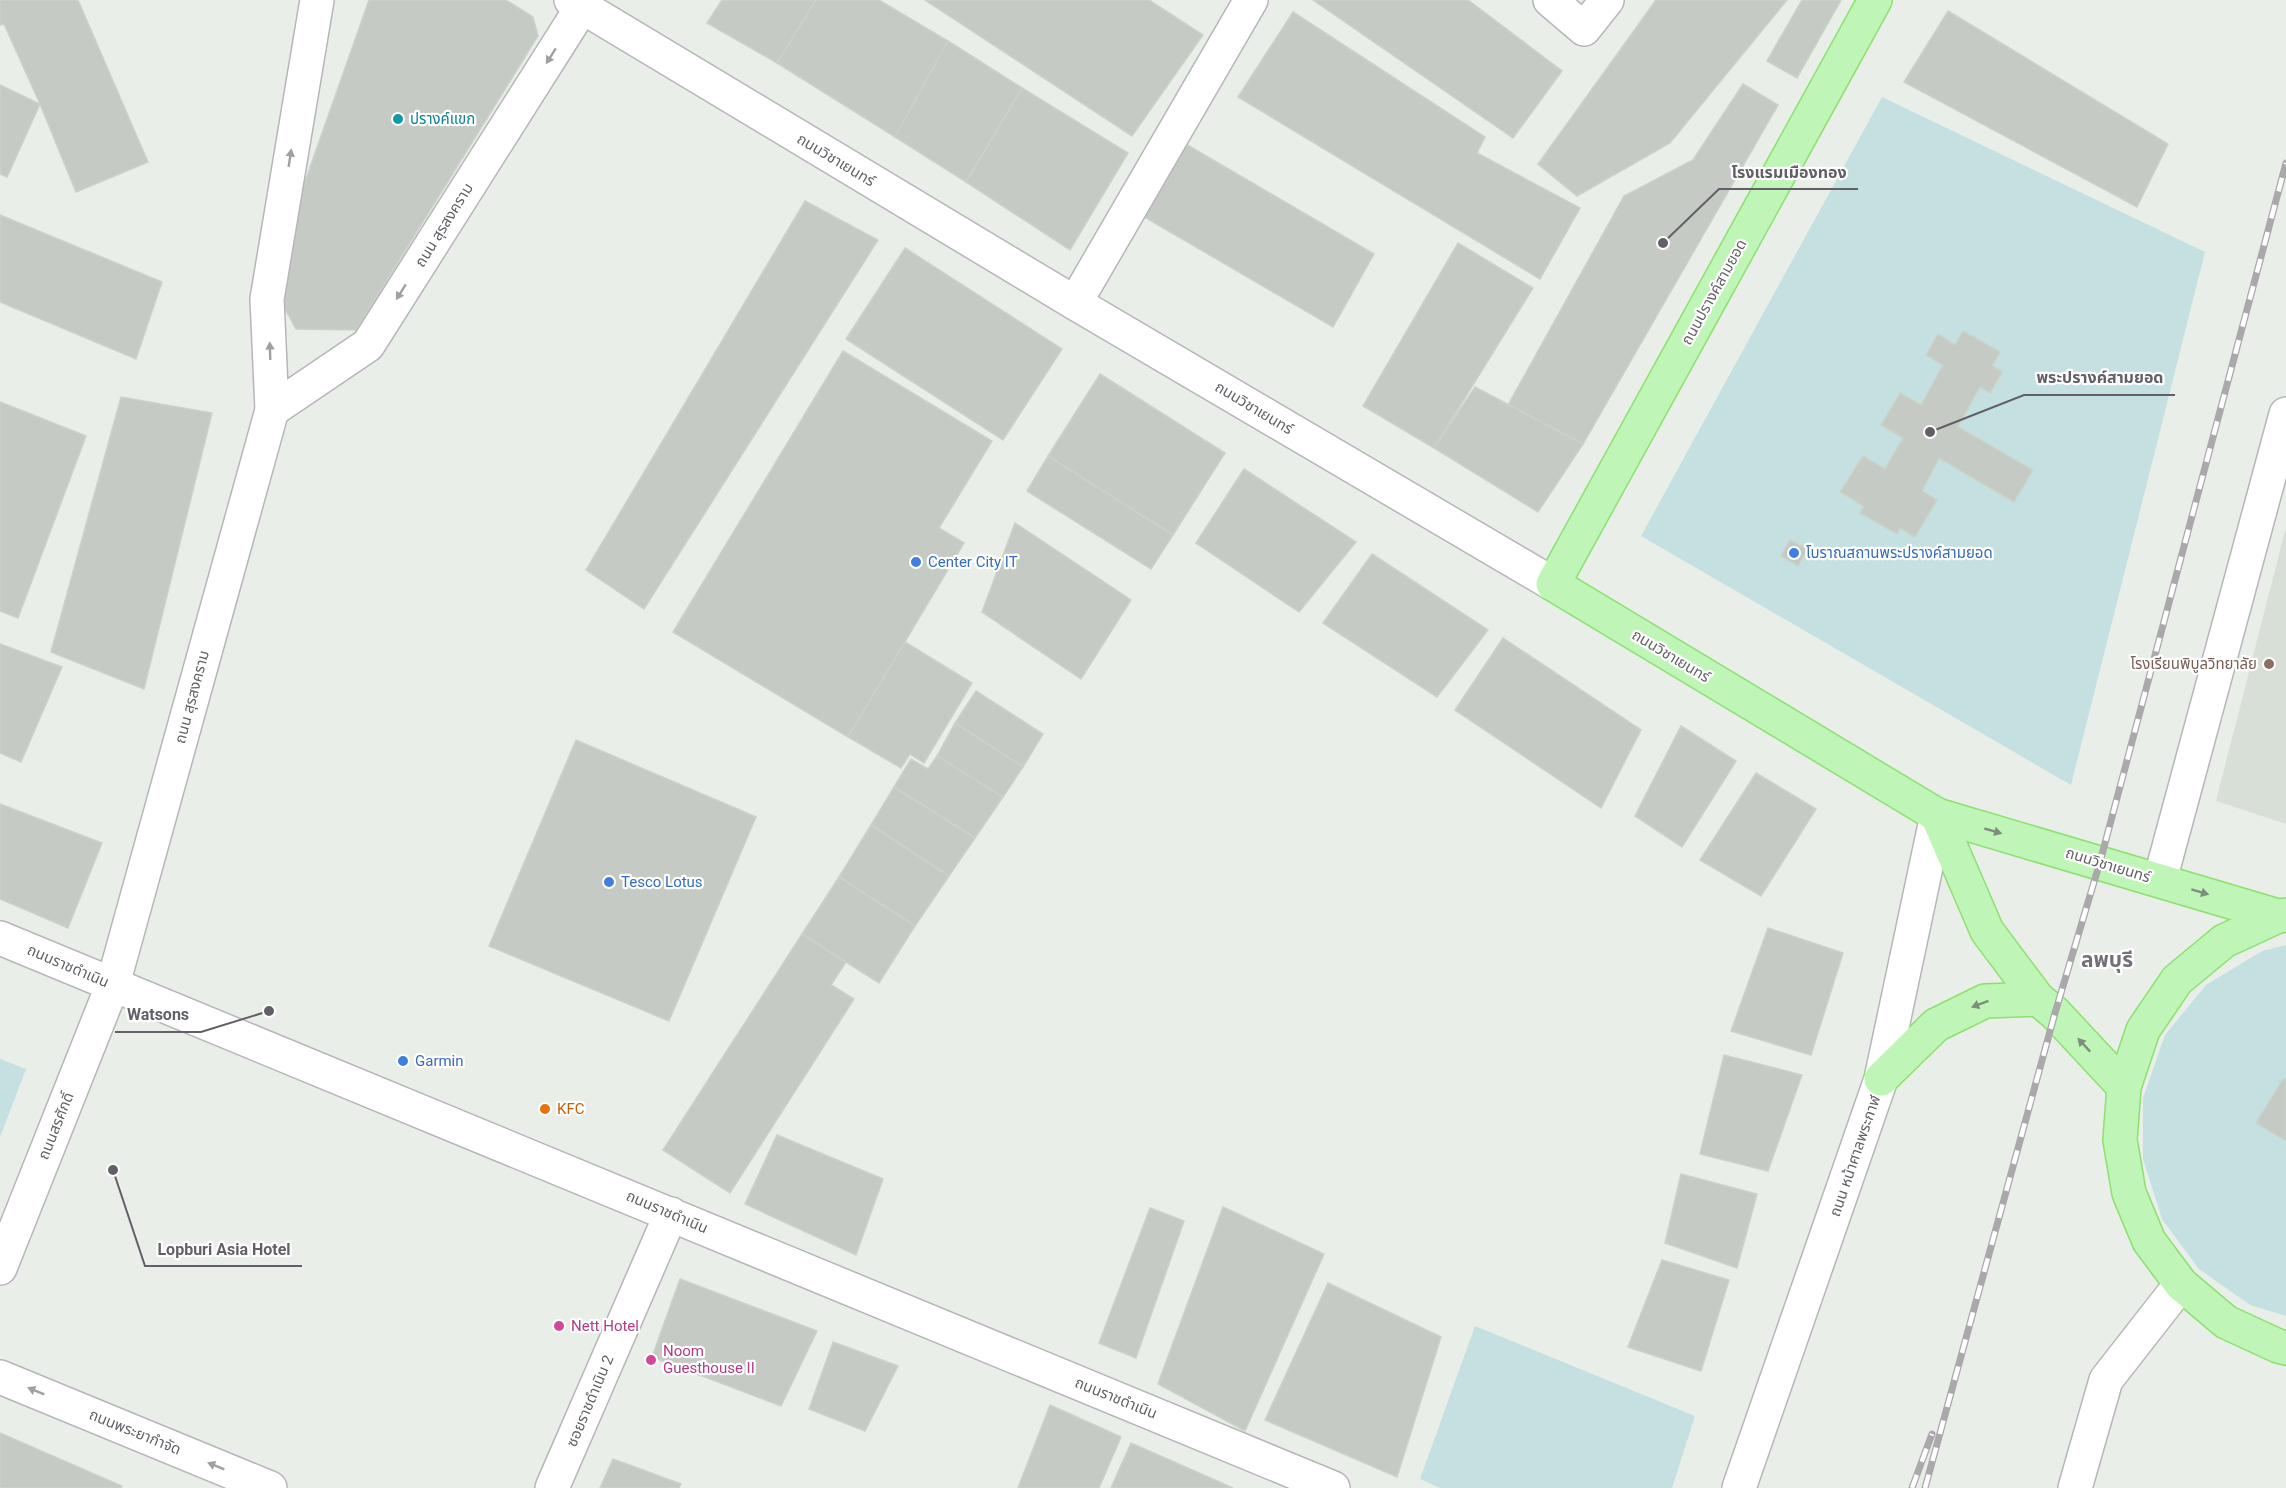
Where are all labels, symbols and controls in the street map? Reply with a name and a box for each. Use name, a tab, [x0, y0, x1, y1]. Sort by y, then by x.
one-way arrow	[545, 48, 556, 64]
place label: ปรางค์แขก	[410, 110, 475, 128]
marker: ปรางค์แขก	[391, 112, 405, 126]
street label: ถนนวิชาเยนทร์	[794, 130, 879, 191]
one-way arrow	[286, 149, 295, 168]
callout: โรงแรมเมืองทอง	[1719, 155, 1858, 189]
text: โรงแรมเมืองทอง	[1731, 163, 1847, 182]
street label: ถนน สุรสงคราม	[411, 180, 477, 270]
street label: ถนนปรางค์สามยอด	[1678, 236, 1750, 348]
one-way arrow	[396, 284, 407, 300]
one-way arrow	[265, 342, 274, 361]
callout: พระปรางค์สามยอด	[2024, 361, 2175, 395]
text: พระปรางค์สามยอด	[2036, 368, 2164, 387]
street label: ถนนวิชาเยนทร์	[1212, 378, 1297, 439]
place label: โบราณสถานพระปรางค์สามยอด	[1806, 544, 1993, 562]
marker: โบราณสถานพระปรางค์สามยอด	[1787, 546, 1801, 560]
place label: Center City IT	[928, 553, 1018, 571]
marker: Center City IT	[909, 555, 923, 569]
street label: ถนนวิชาเยนทร์	[1629, 626, 1714, 687]
street label: ถนน สุรสงคราม	[171, 649, 213, 745]
place label: โรงเรียนพิบูลวิทยาลัย	[2130, 655, 2257, 673]
marker: โรงเรียนพิบูลวิทยาลัย	[2262, 657, 2276, 671]
one-way arrow	[1984, 827, 2002, 836]
street label: ถนนวิชาเยนทร์	[2063, 844, 2153, 887]
place label: Tesco Lotus	[621, 873, 703, 891]
marker: Tesco Lotus	[602, 875, 616, 889]
one-way arrow	[2191, 888, 2209, 897]
street label: ถนนราชดำเนิน	[24, 941, 112, 991]
district label: ลพบุรี	[2081, 948, 2133, 973]
callout: Watsons	[115, 998, 201, 1032]
one-way arrow	[1971, 1000, 1989, 1010]
text: Watsons	[127, 1005, 189, 1024]
one-way arrow	[2077, 1037, 2091, 1052]
place label: Garmin	[415, 1052, 464, 1070]
marker: Garmin	[396, 1054, 410, 1068]
street label: ถนนสรศักดิ์	[34, 1090, 78, 1162]
street label: ถนน หน้าศาลพระกาฬ	[1826, 1093, 1884, 1219]
place label: KFC	[557, 1100, 585, 1118]
marker: KFC	[538, 1102, 552, 1116]
street label: ถนนราชดำเนิน	[623, 1187, 711, 1237]
callout: Lopburi Asia Hotel	[145, 1232, 302, 1266]
text: Lopburi Asia Hotel	[157, 1240, 291, 1259]
place label: Nett Hotel	[571, 1317, 639, 1335]
marker: Nett Hotel	[552, 1319, 566, 1333]
place label: Noom Guesthouse II	[663, 1342, 755, 1377]
street label: ซอยราชดำเนิน 2	[563, 1353, 617, 1449]
marker: Noom Guesthouse II	[644, 1353, 658, 1367]
street label: ถนนราชดำเนิน	[1072, 1373, 1160, 1423]
one-way arrow	[27, 1386, 45, 1395]
street label: ถนนพระยากำจัด	[86, 1405, 184, 1459]
one-way arrow	[207, 1461, 225, 1471]

